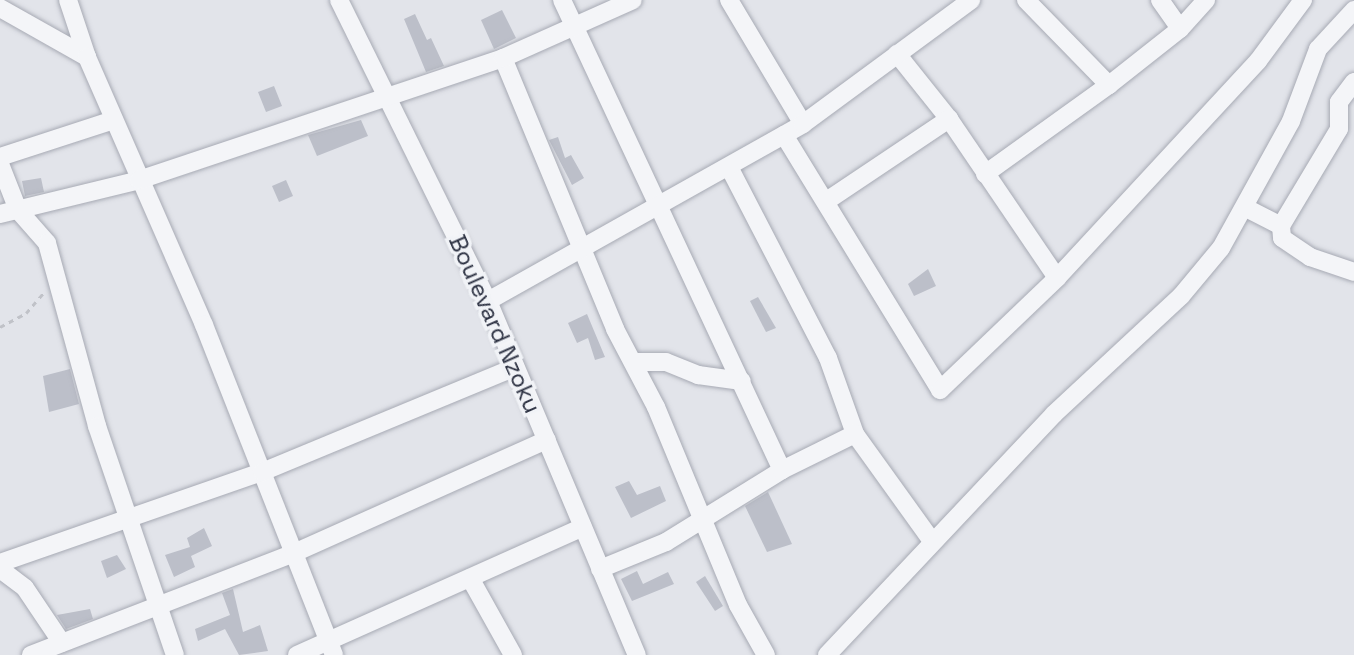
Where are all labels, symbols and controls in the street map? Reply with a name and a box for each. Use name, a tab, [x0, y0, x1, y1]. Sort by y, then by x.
street label: Boulevard Nzoku	[443, 230, 547, 418]

